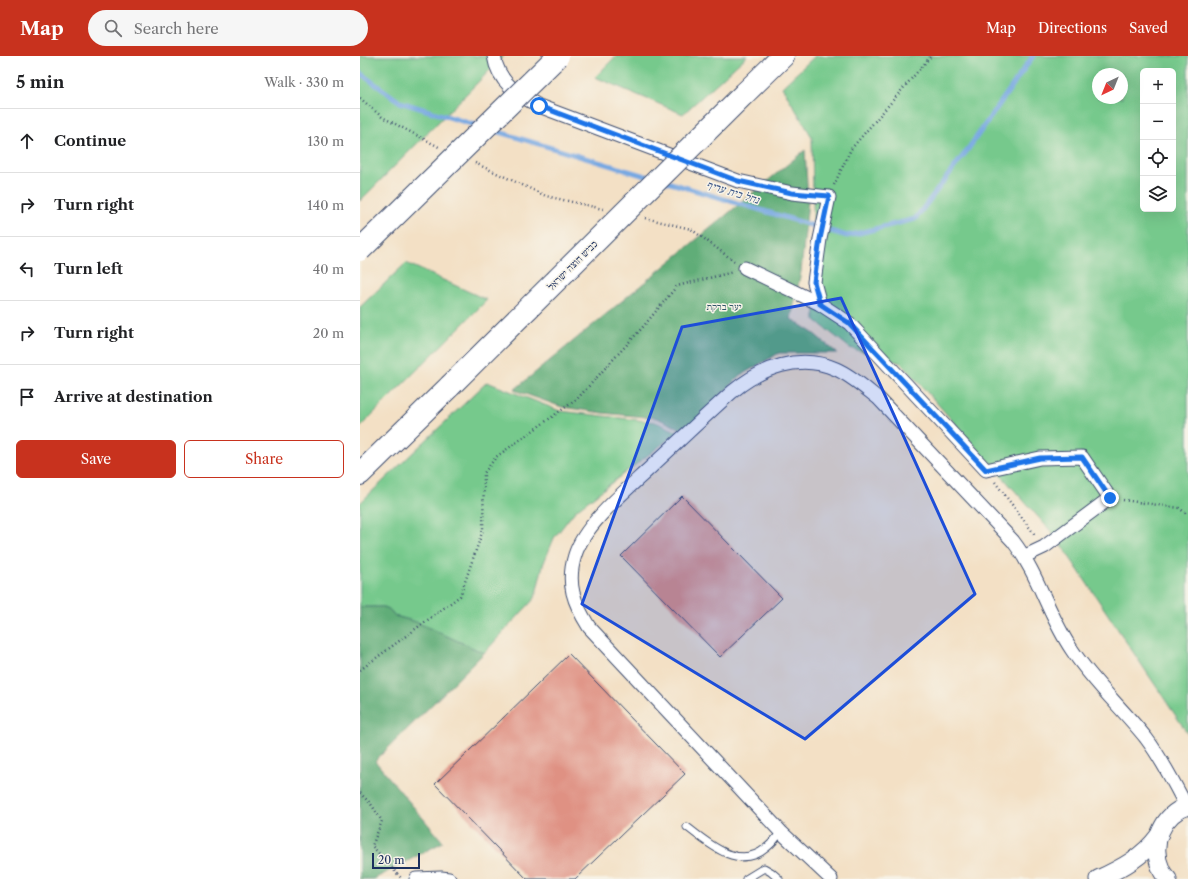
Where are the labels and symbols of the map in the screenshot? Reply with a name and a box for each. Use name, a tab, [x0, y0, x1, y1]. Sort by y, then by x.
north arrow	[1092, 68, 1128, 104]
route start	[530, 97, 548, 115]
water label: נחל בית עריף	[705, 177, 762, 207]
street label: כביש חוצה ישראל	[545, 237, 600, 293]
park label: יער ברקת	[706, 300, 742, 313]
route end	[1101, 489, 1119, 507]
scale bar	[372, 851, 420, 870]

